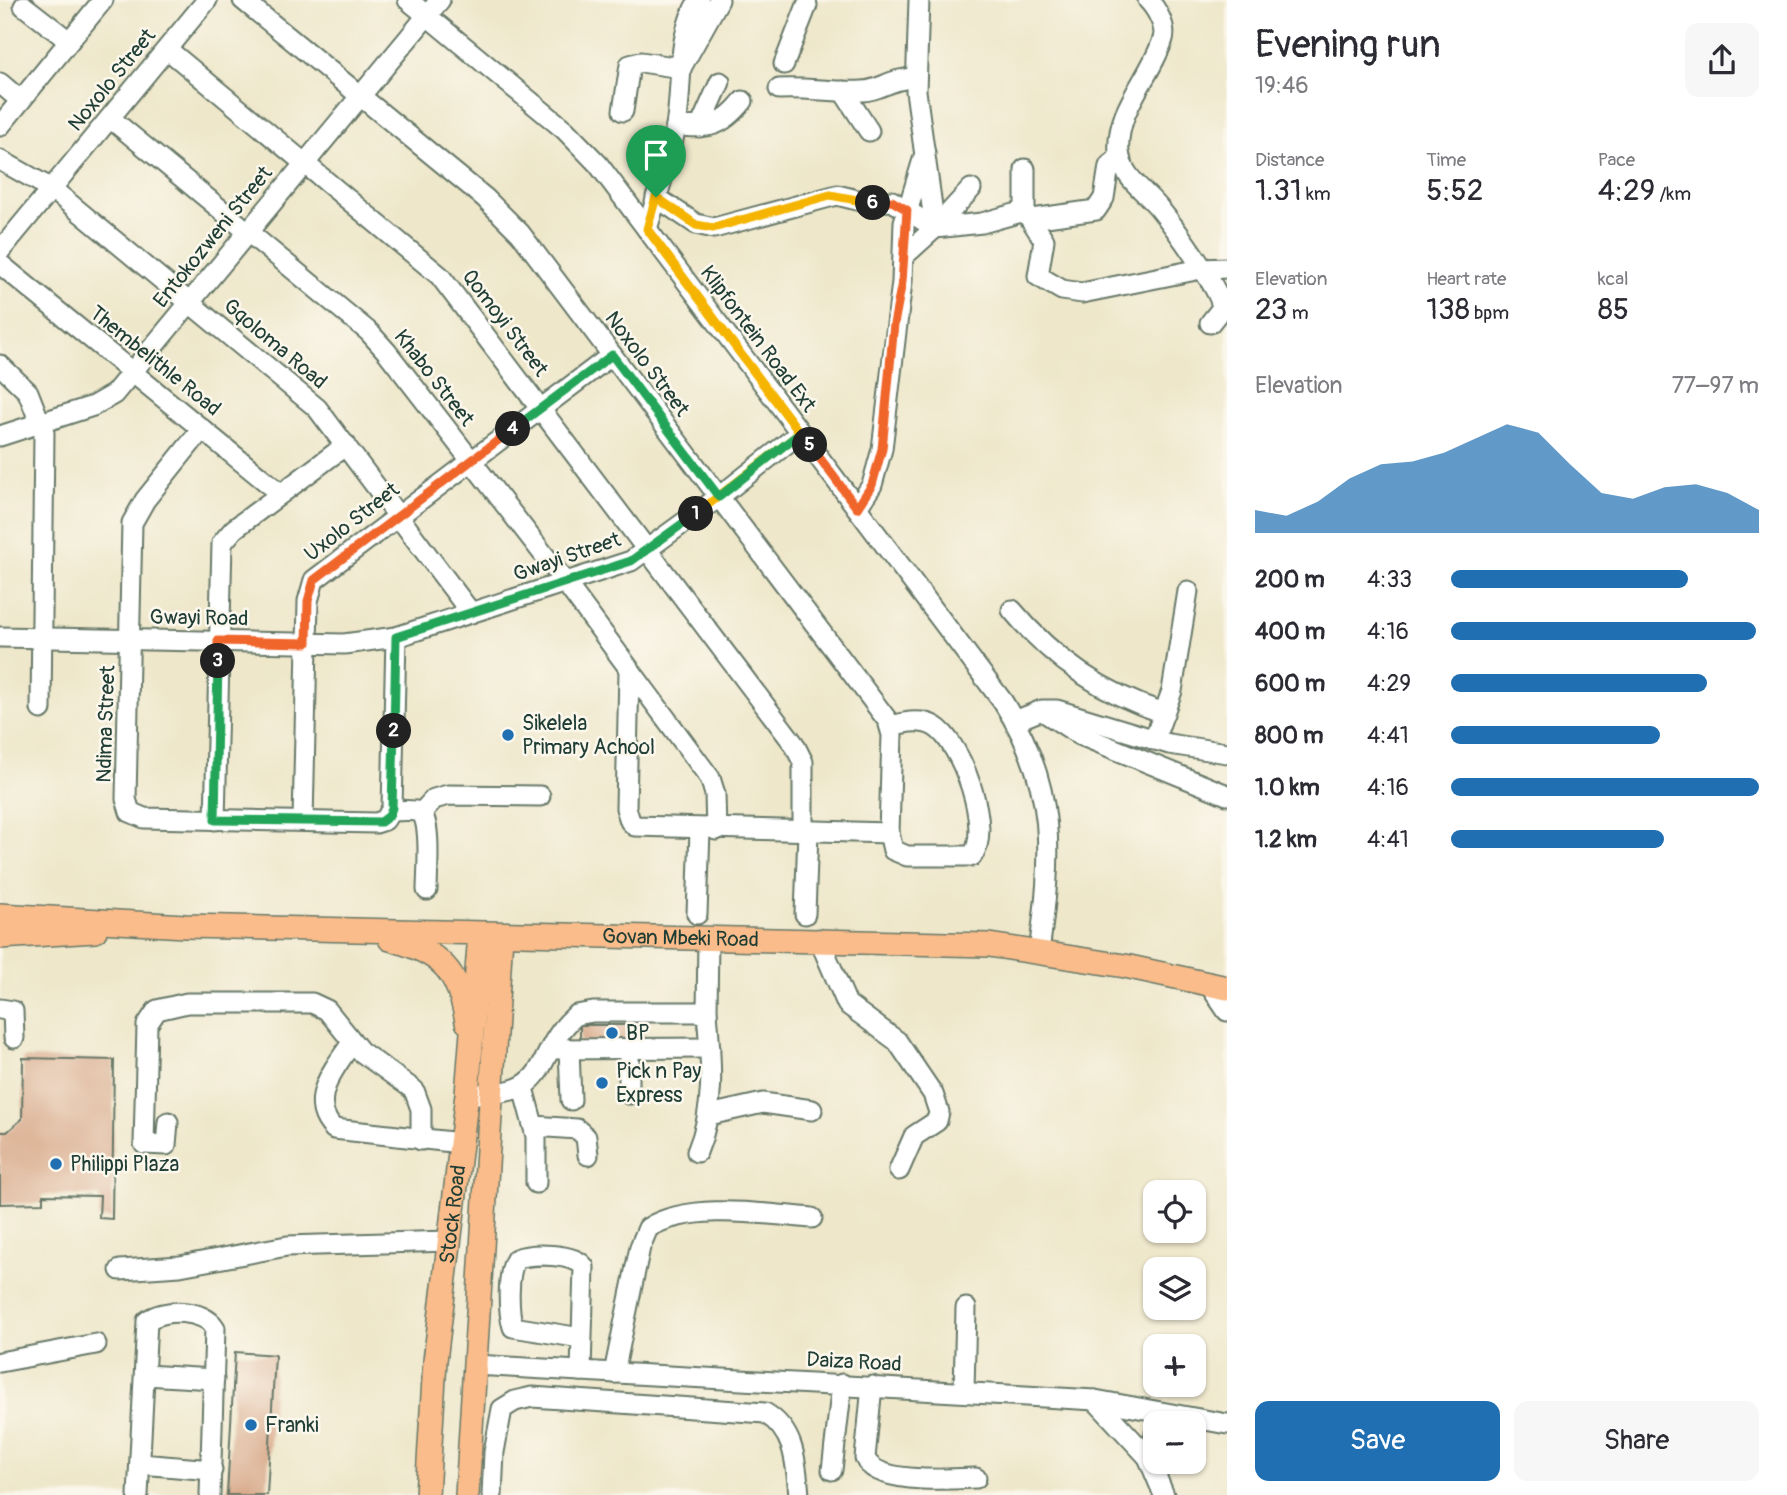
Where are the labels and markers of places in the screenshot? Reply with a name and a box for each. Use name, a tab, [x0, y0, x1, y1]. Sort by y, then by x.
pin	[626, 125, 686, 197]
pin: 6	[856, 186, 890, 220]
pin: 4	[496, 412, 530, 446]
pin: 5	[792, 428, 828, 462]
pin: 1	[678, 496, 714, 532]
pin: 3	[200, 644, 235, 678]
place label: Sikelela Primary Achool	[522, 710, 655, 761]
pin: 2	[376, 714, 412, 748]
marker: Sikelela Primary Achool	[500, 727, 516, 743]
place label: BP	[626, 1020, 649, 1047]
marker: BP	[604, 1025, 620, 1041]
place label: Pick n Pay Express	[616, 1058, 701, 1109]
marker: Pick n Pay Express	[594, 1075, 610, 1091]
place label: Philippi Plaza	[70, 1151, 179, 1178]
marker: Philippi Plaza	[48, 1156, 64, 1172]
place label: Franki	[265, 1412, 319, 1439]
marker: Franki	[243, 1417, 259, 1433]

